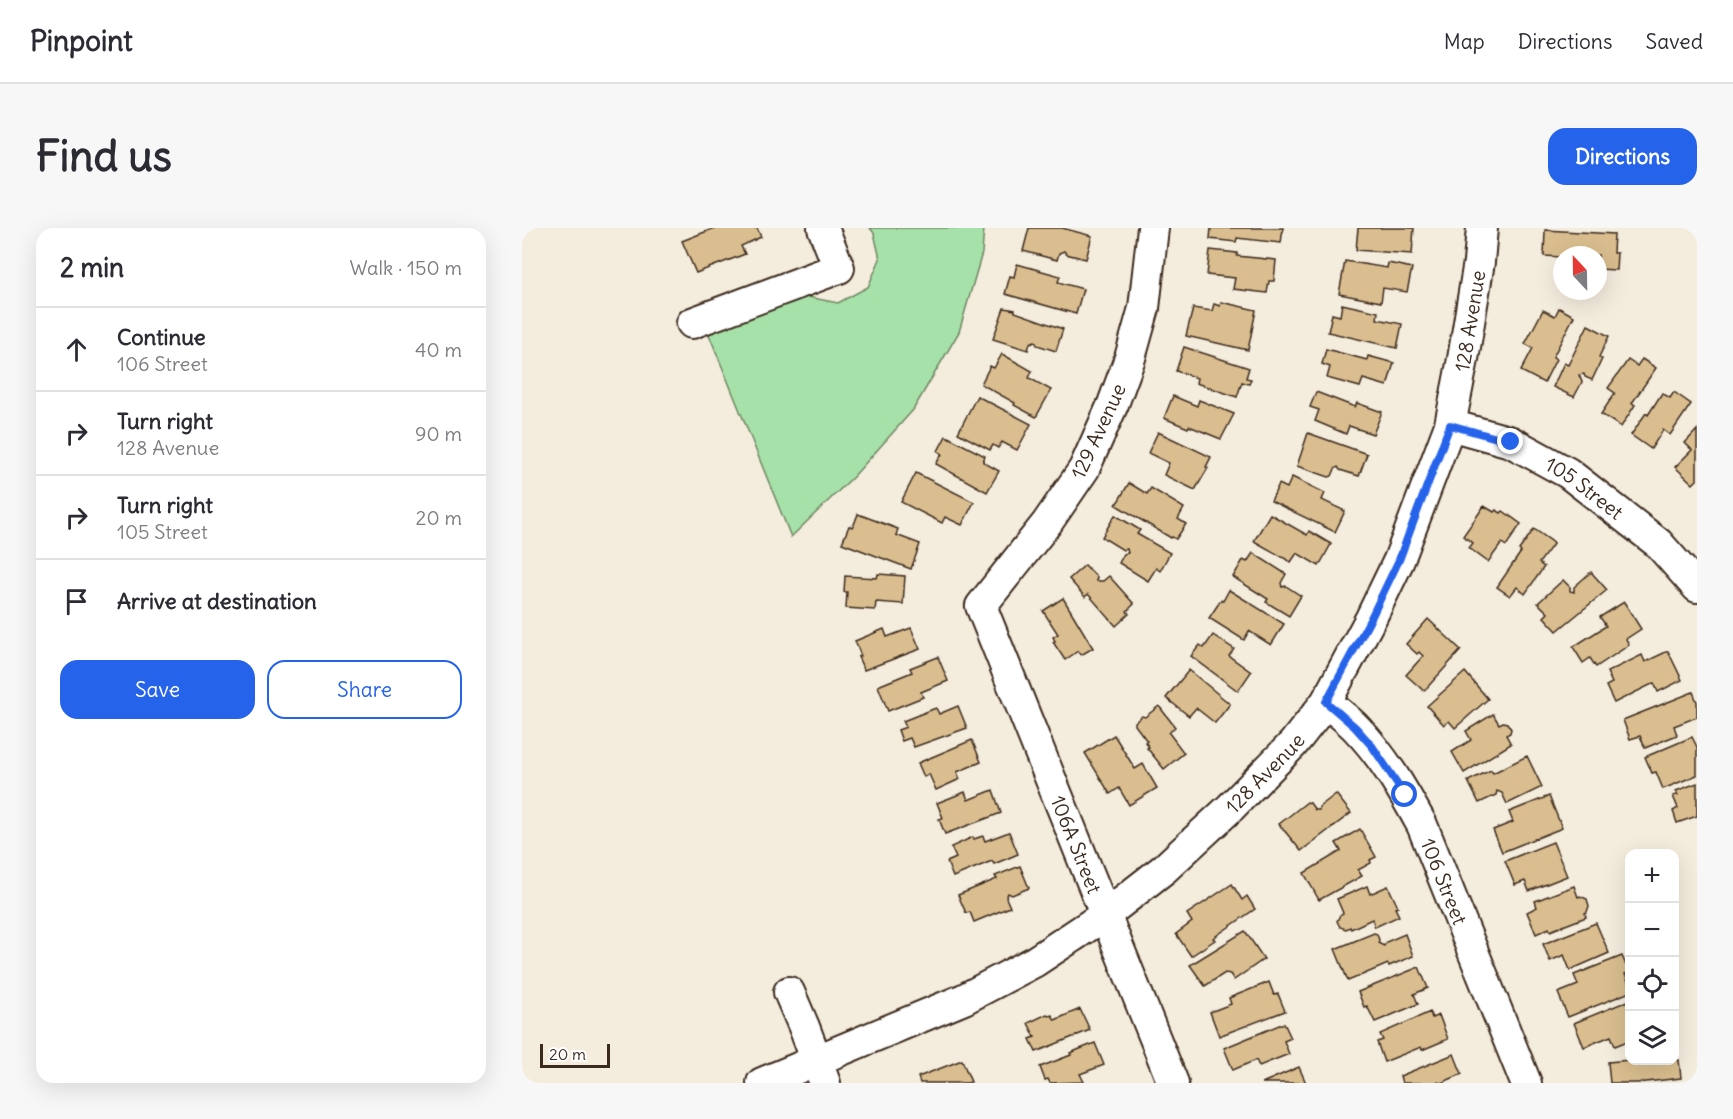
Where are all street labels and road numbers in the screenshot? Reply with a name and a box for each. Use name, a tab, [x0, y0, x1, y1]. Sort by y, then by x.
street label: 128 Avenue	[1448, 268, 1490, 374]
street label: 129 Avenue	[1065, 379, 1131, 483]
street label: 105 Street	[1541, 451, 1629, 524]
street label: 128 Avenue	[1220, 728, 1309, 818]
street label: 106A Street	[1046, 792, 1108, 897]
street label: 106 Street	[1416, 834, 1473, 928]

